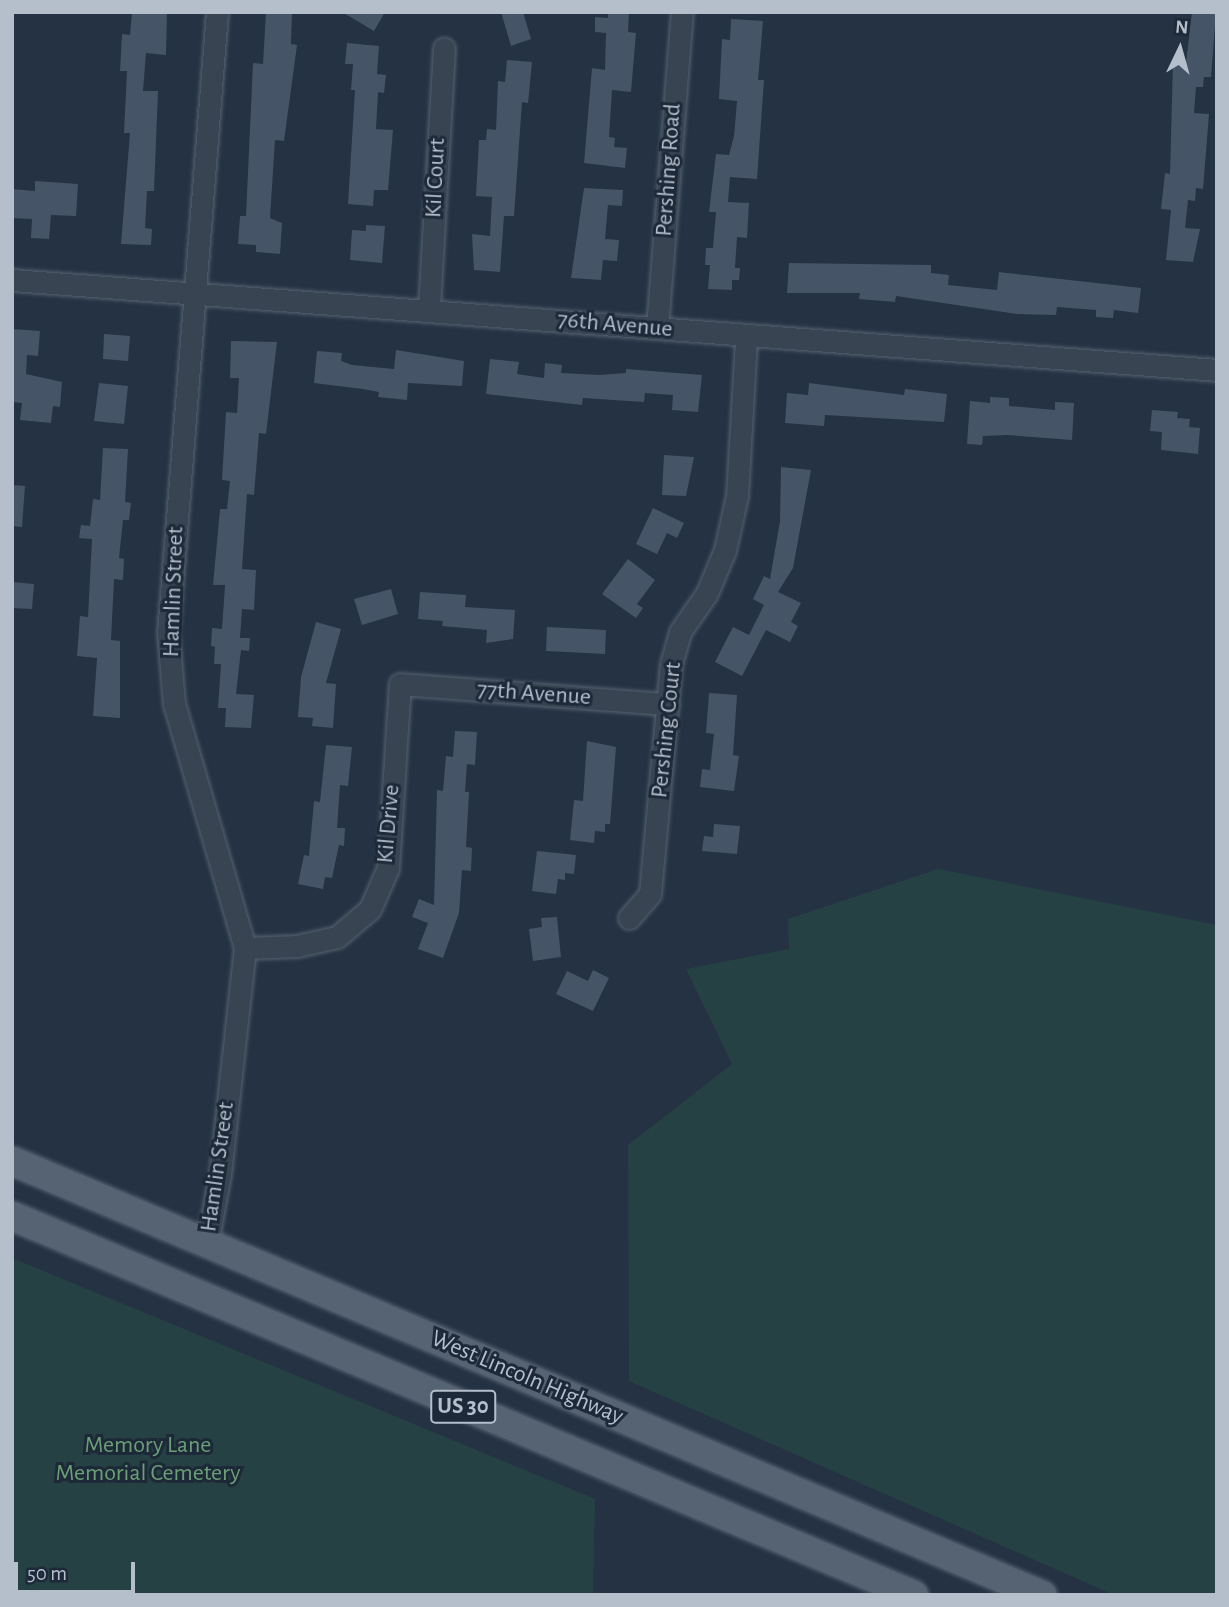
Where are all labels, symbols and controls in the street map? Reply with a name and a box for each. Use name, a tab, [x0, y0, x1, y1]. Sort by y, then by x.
north arrow	[1145, 14, 1215, 84]
text: N	[1174, 18, 1189, 38]
street label: Pershing Road	[650, 103, 688, 237]
street label: Kil Court	[420, 137, 452, 219]
street label: 76th Avenue	[556, 306, 674, 344]
street label: Hamlin Street	[157, 526, 191, 658]
street label: Pershing Court	[646, 661, 688, 799]
street label: 77th Avenue	[476, 676, 592, 712]
street label: Kil Drive	[371, 784, 407, 864]
street label: Hamlin Street	[195, 1100, 241, 1234]
street label: West Lincoln Highway	[426, 1324, 628, 1432]
road number: US 30	[430, 1388, 496, 1426]
park label: Memory Lane Memorial Cemetery	[56, 1432, 240, 1488]
scale bar	[18, 1548, 138, 1592]
text: 50 m	[27, 1563, 67, 1584]

